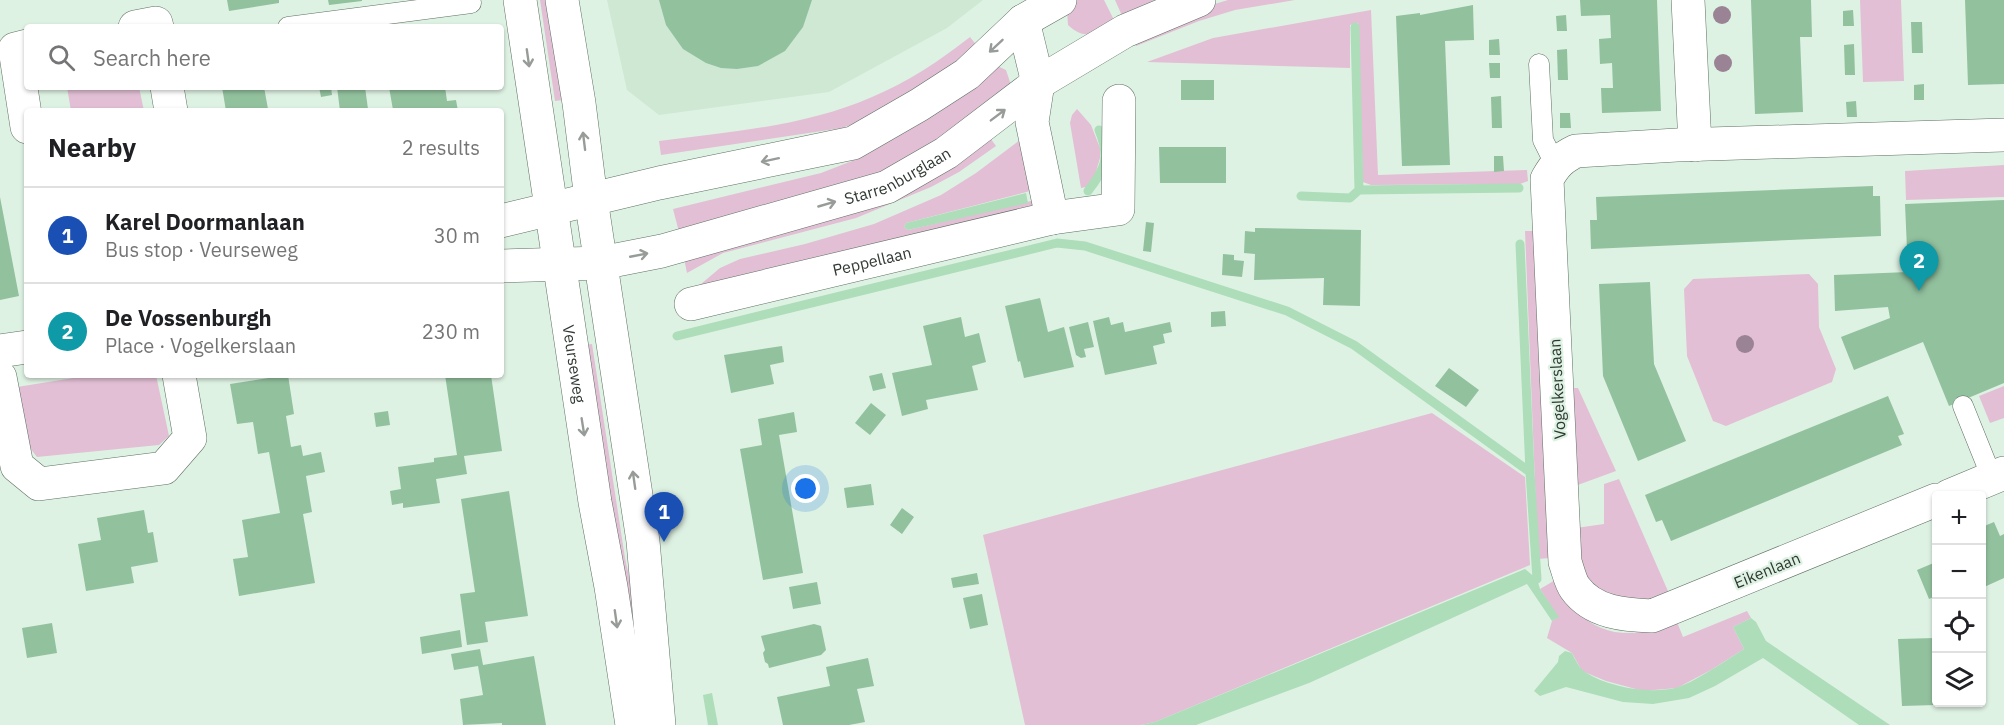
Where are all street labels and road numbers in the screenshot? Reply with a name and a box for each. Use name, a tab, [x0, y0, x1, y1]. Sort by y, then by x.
street label: Starrenburglaan	[842, 142, 954, 209]
street label: Peppellaan	[831, 242, 913, 280]
street label: Veurseweg	[559, 323, 590, 405]
street label: Vogelkerslaan	[1544, 338, 1570, 440]
street label: Eikenlaan	[1731, 548, 1803, 592]

